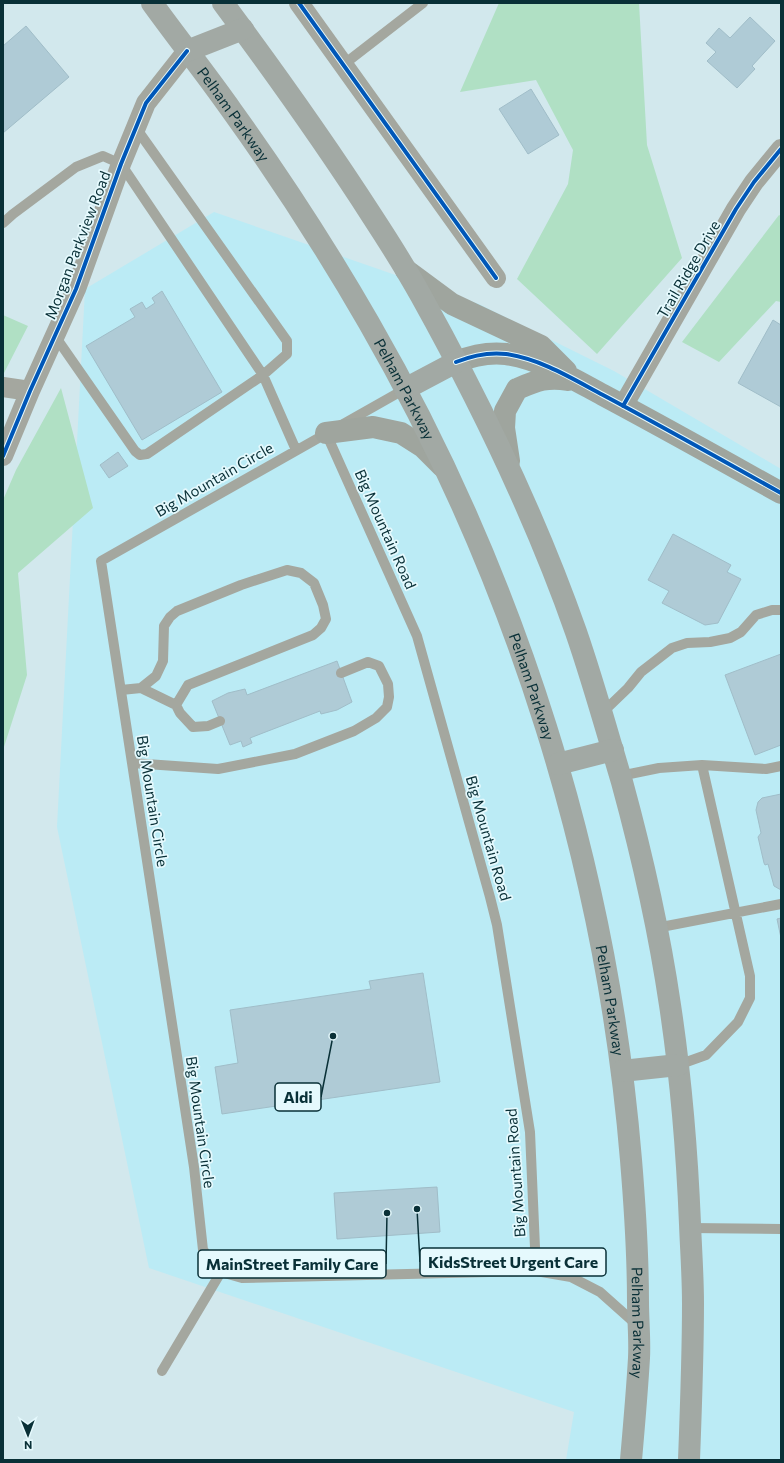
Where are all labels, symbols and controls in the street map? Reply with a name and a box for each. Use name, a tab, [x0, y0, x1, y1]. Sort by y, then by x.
street label: Pelham Parkway	[194, 63, 274, 165]
street label: Morgan Parkview Road	[40, 168, 114, 322]
street label: Trail Ridge Drive	[653, 217, 723, 321]
street label: Pelham Parkway	[371, 335, 439, 443]
street label: Big Mountain Circle	[152, 438, 276, 520]
street label: Big Mountain Road	[352, 466, 420, 592]
street label: Pelham Parkway	[506, 630, 559, 742]
street label: Big Mountain Circle	[134, 734, 172, 868]
street label: Big Mountain Road	[463, 773, 515, 903]
street label: Pelham Parkway	[592, 943, 629, 1057]
street label: Big Mountain Circle	[183, 1055, 219, 1189]
callout: Aldi	[275, 1083, 321, 1111]
text: Aldi	[283, 1087, 313, 1106]
street label: Big Mountain Road	[502, 1108, 528, 1238]
callout: KidsStreet Urgent Care	[420, 1248, 606, 1276]
callout: MainStreet Family Care	[198, 1250, 386, 1278]
text: KidsStreet Urgent Care	[428, 1252, 598, 1271]
text: MainStreet Family Care	[206, 1254, 378, 1273]
street label: Pelham Parkway	[628, 1267, 648, 1380]
north arrow	[8, 1415, 48, 1455]
text: N	[24, 1439, 32, 1452]

